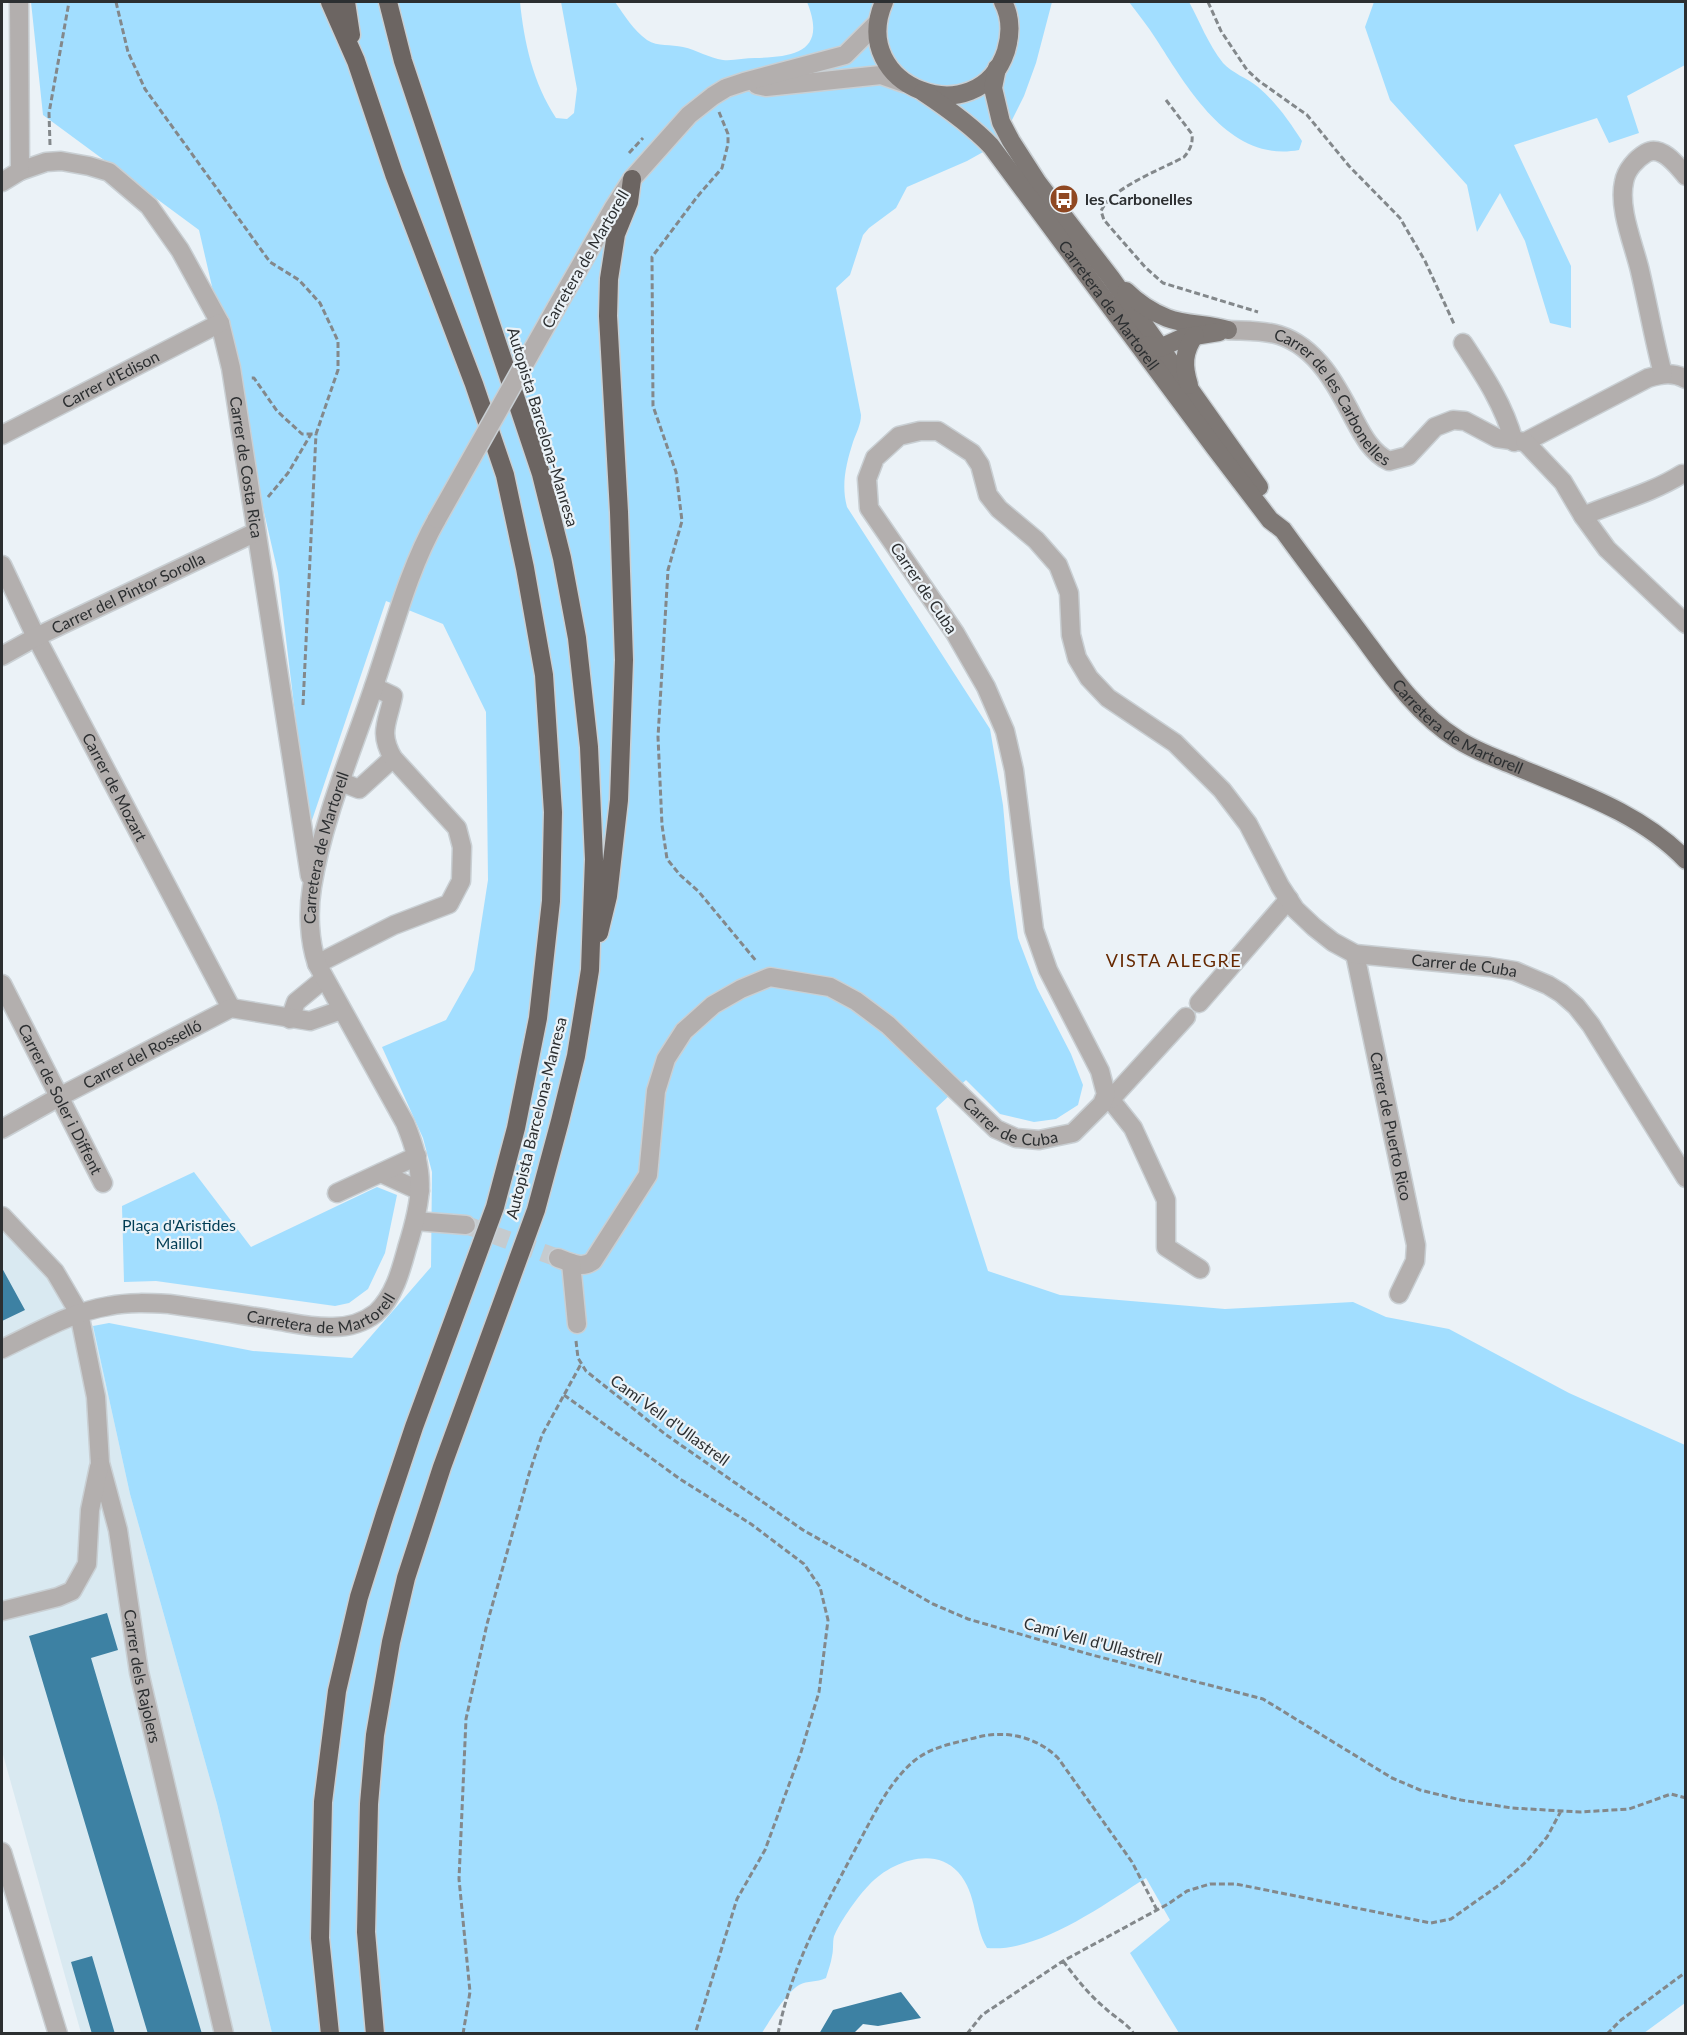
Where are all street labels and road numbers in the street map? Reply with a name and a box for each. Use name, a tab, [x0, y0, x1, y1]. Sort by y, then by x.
street label: Carretera de Martorell	[537, 186, 632, 331]
street label: Carretera de Martorell	[1055, 236, 1164, 373]
street label: Carrer de les Carbonelles	[1272, 324, 1394, 469]
street label: Autopista Barcelona-Manresa	[504, 325, 583, 529]
street label: Carrer d'Edison	[58, 346, 162, 412]
street label: Carrer de Costa Rica	[227, 395, 267, 539]
street label: Carrer de Cuba	[887, 539, 962, 637]
street label: Carrer del Pintor Sorolla	[48, 548, 208, 637]
street label: Carretera de Martorell	[1389, 675, 1526, 777]
street label: Carrer de Mozart	[79, 729, 152, 844]
street label: Carretera de Martorell	[300, 769, 352, 924]
street label: Carrer de Cuba	[1411, 950, 1519, 980]
street label: Carrer del Rosselló	[79, 1015, 204, 1092]
street label: Autopista Barcelona-Manresa	[501, 1015, 570, 1221]
street label: Carrer de Soler i Diffent	[15, 1020, 107, 1178]
street label: Carrer de Puerto Rico	[1367, 1050, 1416, 1202]
street label: Carrer de Cuba	[959, 1093, 1059, 1149]
street label: Carretera de Martorell	[245, 1289, 398, 1336]
street label: Camí Vell d'Ullastrell	[607, 1370, 733, 1469]
street label: Carrer dels Rajolers	[121, 1608, 165, 1745]
street label: Camí Vell d'Ullastrell	[1022, 1613, 1164, 1668]

